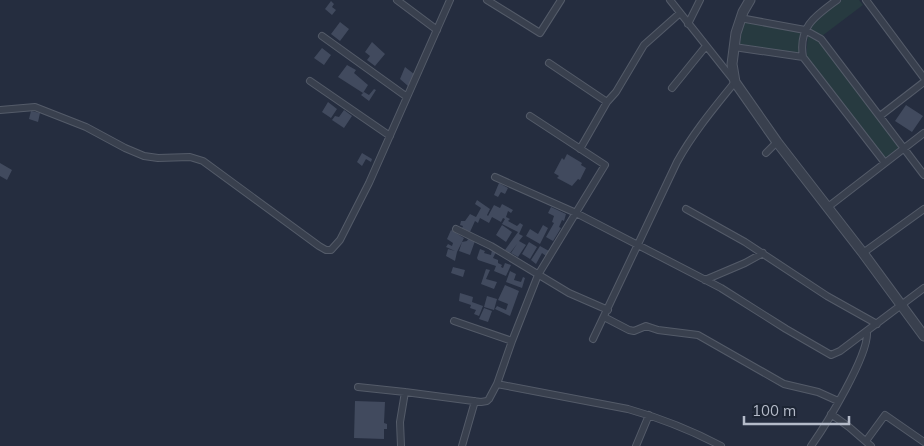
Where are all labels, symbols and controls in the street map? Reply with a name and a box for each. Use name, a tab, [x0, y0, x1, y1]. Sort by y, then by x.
scale bar	[744, 394, 849, 426]
text: 100 m	[752, 401, 796, 420]

